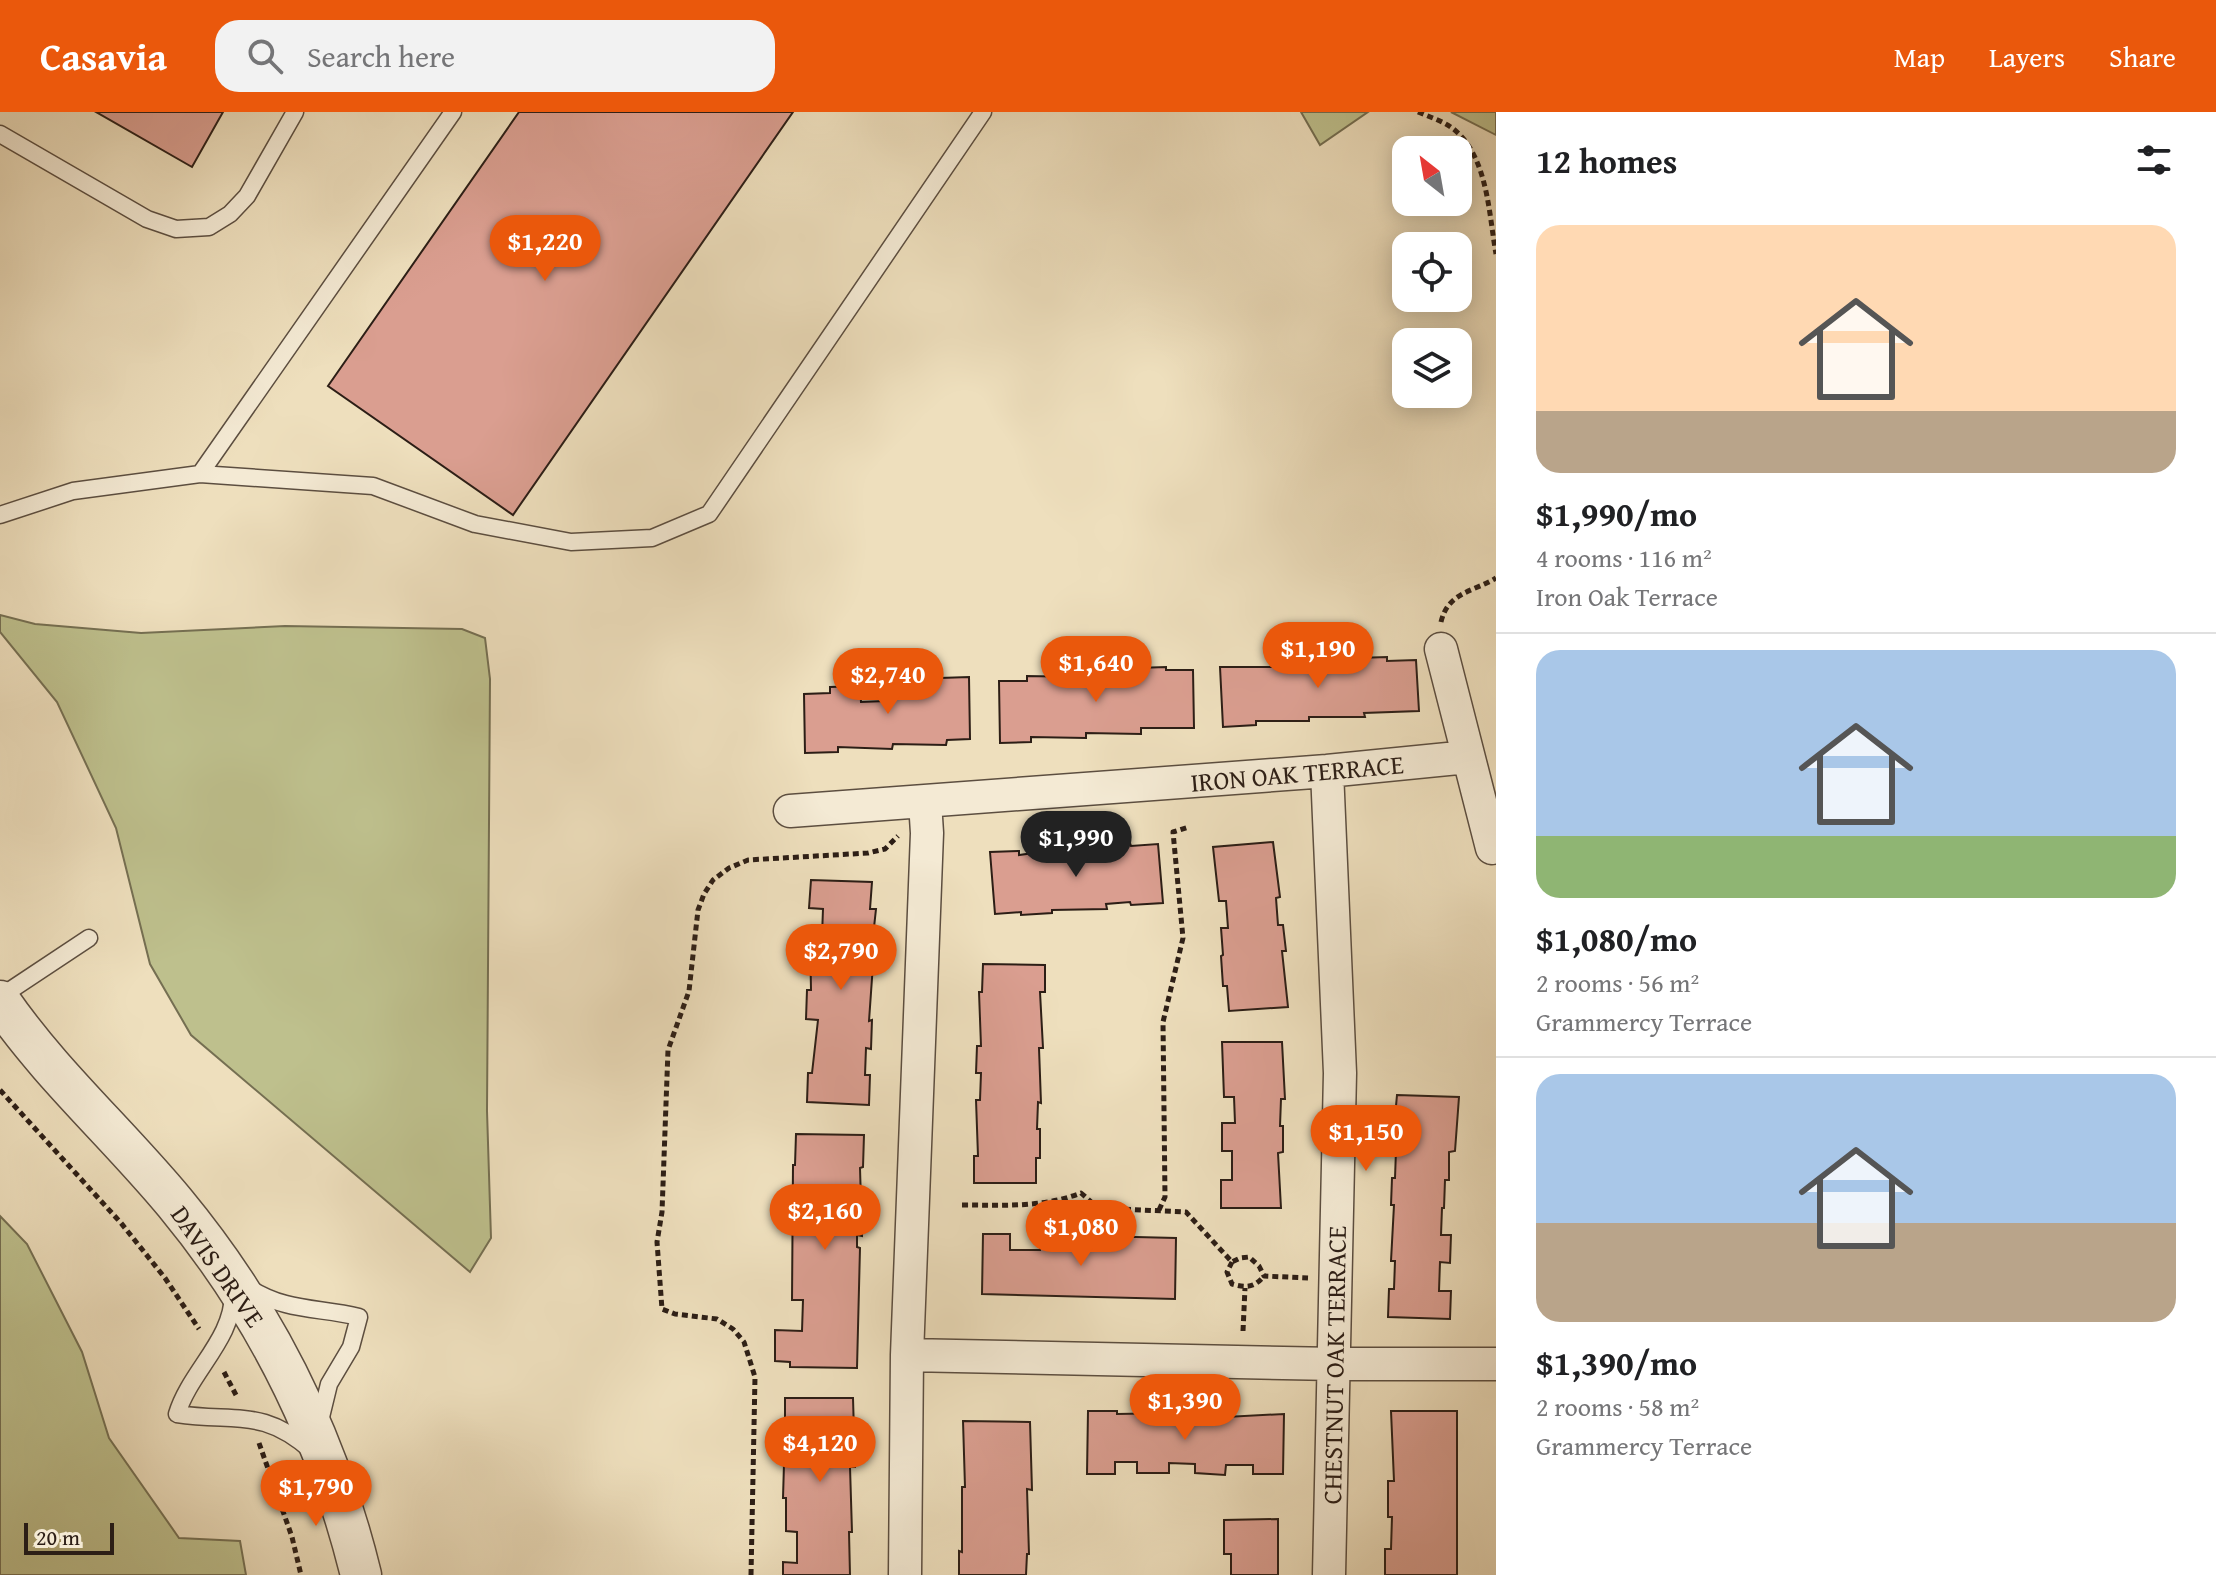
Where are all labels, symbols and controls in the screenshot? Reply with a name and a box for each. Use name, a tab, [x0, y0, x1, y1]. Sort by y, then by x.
search box	[215, 20, 775, 92]
text: Casavia	[40, 28, 167, 84]
icon: search	[243, 34, 287, 78]
text: Search here	[307, 34, 455, 78]
text: Map	[1894, 36, 1945, 77]
text: Layers	[1989, 36, 2065, 77]
text: Share	[2109, 36, 2176, 77]
north arrow	[1392, 136, 1472, 216]
map controls	[1392, 136, 1472, 408]
text: 12 homes	[1536, 136, 1677, 185]
icon: filters	[2132, 138, 2176, 182]
pin: $1,220	[480, 215, 610, 283]
text: $1,220	[508, 221, 582, 260]
button: locate	[1392, 232, 1472, 312]
icon: home	[1784, 277, 1928, 421]
button: layers	[1392, 328, 1472, 408]
text: $1,990/mo	[1536, 489, 1697, 538]
text: 4 rooms · 116 m²	[1536, 538, 1712, 577]
text: Iron Oak Terrace	[1536, 577, 1718, 616]
pin: $1,190	[1253, 622, 1383, 690]
text: $1,190	[1281, 628, 1355, 667]
pin: $1,640	[1031, 636, 1161, 704]
text: $1,640	[1059, 642, 1133, 681]
pin: $2,740	[823, 648, 953, 716]
text: $2,740	[851, 654, 925, 693]
icon: home	[1784, 702, 1928, 846]
street label: IRON OAK TERRACE	[1189, 744, 1405, 802]
pin: $1,990	[1011, 811, 1141, 879]
text: $1,990	[1039, 817, 1113, 856]
text: $1,080/mo	[1536, 914, 1697, 963]
pin: $2,790	[776, 924, 906, 992]
text: $2,790	[804, 930, 878, 969]
text: 2 rooms · 56 m²	[1536, 963, 1699, 1002]
text: Grammercy Terrace	[1536, 1002, 1752, 1041]
pin: $1,150	[1301, 1105, 1431, 1173]
text: $1,150	[1329, 1111, 1403, 1150]
icon: home	[1784, 1126, 1928, 1270]
pin: $2,160	[760, 1184, 890, 1252]
text: $2,160	[788, 1190, 862, 1229]
street label: DAVIS DRIVE	[162, 1197, 274, 1335]
pin: $1,080	[1016, 1200, 1146, 1268]
text: $1,080	[1044, 1206, 1118, 1245]
street label: CHESTNUT OAK TERRACE	[1312, 1225, 1356, 1505]
text: $1,390/mo	[1536, 1338, 1697, 1387]
pin: $1,390	[1120, 1374, 1250, 1442]
text: $1,390	[1148, 1380, 1222, 1419]
text: 2 rooms · 58 m²	[1536, 1387, 1699, 1426]
pin: $4,120	[755, 1416, 885, 1484]
text: $4,120	[783, 1422, 857, 1461]
text: Grammercy Terrace	[1536, 1426, 1752, 1465]
pin: $1,790	[251, 1460, 381, 1528]
text: $1,790	[279, 1466, 353, 1505]
scale bar	[24, 1519, 114, 1555]
text: 20 m	[36, 1521, 80, 1553]

